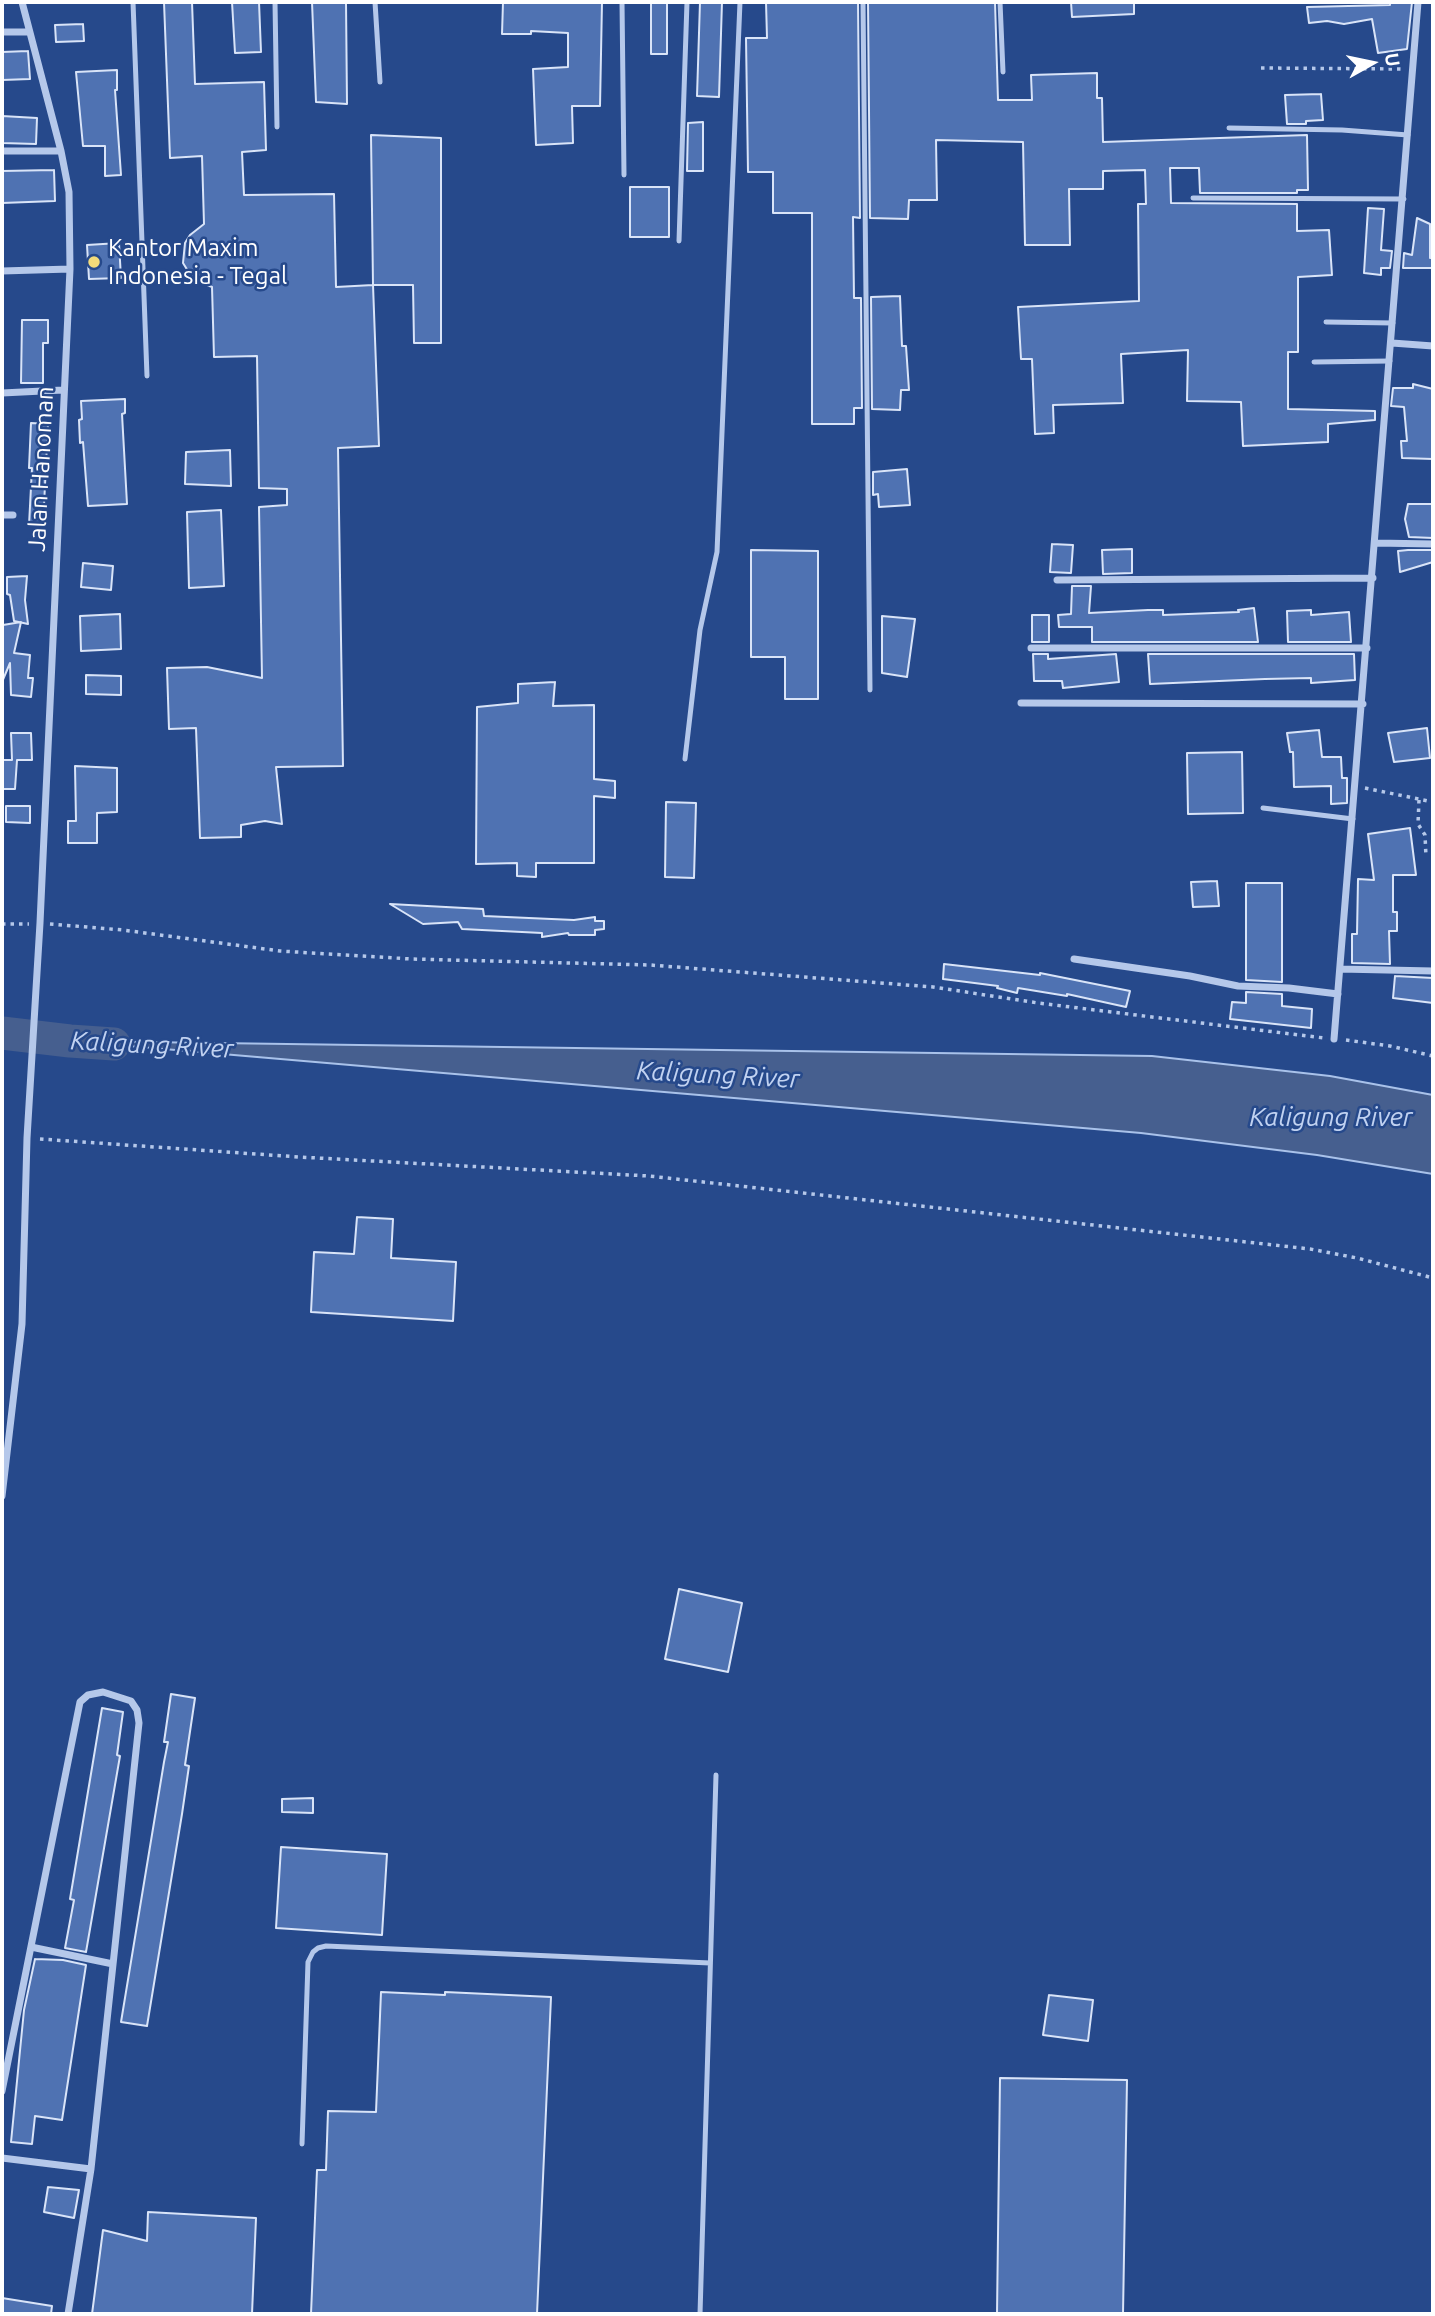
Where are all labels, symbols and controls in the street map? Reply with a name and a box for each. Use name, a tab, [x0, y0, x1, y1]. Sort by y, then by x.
north arrow	[1337, 28, 1407, 98]
text: U	[1381, 51, 1405, 68]
place label: Kantor Maxim Indonesia - Tegal	[108, 234, 287, 290]
marker: Kantor Maxim Indonesia - Tegal	[86, 254, 102, 270]
street label: Jalan Hanoman	[22, 386, 60, 552]
water label: Kaligung River	[70, 1025, 234, 1065]
water label: Kaligung River	[636, 1055, 800, 1095]
water label: Kaligung River	[1249, 1101, 1413, 1133]

